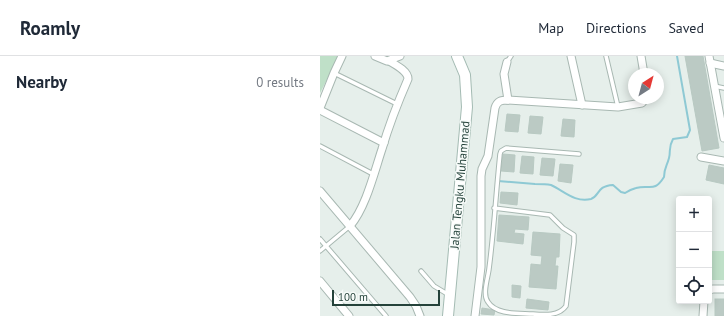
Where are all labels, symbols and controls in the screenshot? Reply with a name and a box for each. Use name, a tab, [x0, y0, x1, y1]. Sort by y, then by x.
text: Roamly	[20, 16, 80, 40]
text: Map	[538, 19, 564, 37]
text: Directions	[586, 19, 646, 37]
text: Saved	[668, 19, 704, 37]
north arrow	[628, 68, 664, 104]
text: Nearby	[16, 71, 67, 93]
text: 0 results	[256, 74, 304, 91]
street label: Jalan Tengku Muhammad	[446, 120, 473, 251]
map controls	[676, 196, 712, 304]
button: +	[676, 196, 712, 232]
button: −	[676, 232, 712, 268]
button: locate	[676, 268, 712, 304]
scale bar	[332, 288, 440, 307]
text: 100 m	[338, 290, 368, 304]

